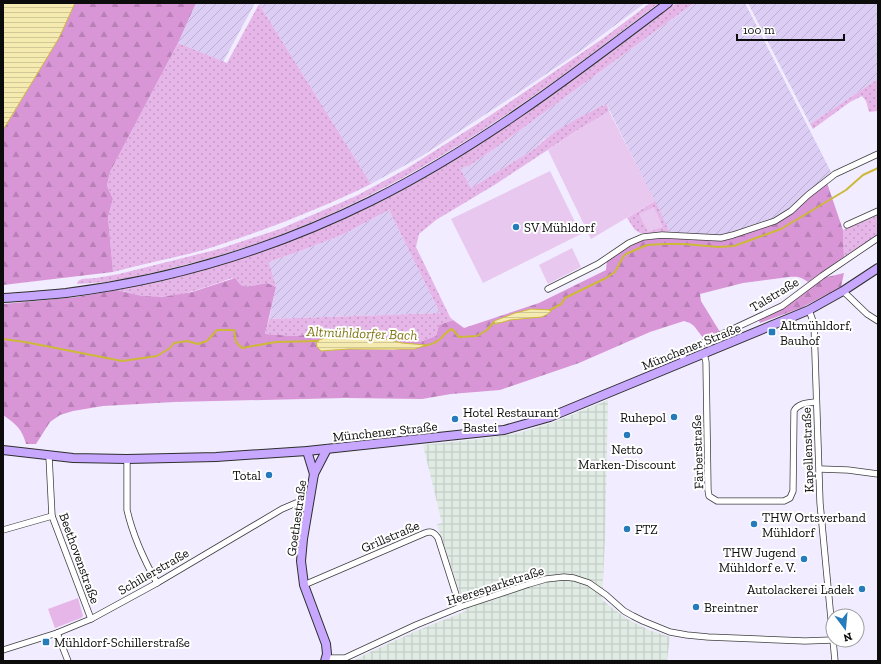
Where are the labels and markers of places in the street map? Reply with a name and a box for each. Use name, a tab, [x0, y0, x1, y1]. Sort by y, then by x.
place label: SV Mühldorf	[524, 220, 595, 235]
marker: SV Mühldorf	[511, 222, 521, 232]
place label: Altmühldorf, Bauhof	[780, 318, 852, 348]
marker: Altmühldorf, Bauhof	[767, 327, 777, 337]
place label: Hotel Restaurant Bastei	[463, 405, 559, 435]
place label: Ruhepol	[620, 410, 667, 425]
marker: Ruhepol	[669, 412, 679, 422]
marker: Hotel Restaurant Bastei	[450, 414, 460, 424]
marker: Netto Marken-Discount	[622, 430, 632, 440]
place label: Netto Marken-Discount	[578, 442, 676, 472]
place label: Total	[233, 468, 262, 483]
marker: Total	[264, 470, 274, 480]
place label: THW Ortsverband Mühldorf	[762, 510, 866, 540]
marker: THW Ortsverband Mühldorf	[749, 519, 759, 529]
place label: FTZ	[635, 522, 658, 537]
marker: FTZ	[622, 524, 632, 534]
place label: THW Jugend Mühldorf e. V.	[719, 545, 796, 575]
marker: THW Jugend Mühldorf e. V.	[799, 554, 809, 564]
place label: Autolackerei Ladek	[747, 582, 854, 597]
marker: Autolackerei Ladek	[857, 584, 867, 594]
place label: Breintner	[704, 600, 758, 615]
marker: Breintner	[691, 602, 701, 612]
place label: Mühldorf-Schillerstraße	[54, 635, 190, 650]
marker: Mühldorf-Schillerstraße	[41, 637, 51, 647]

